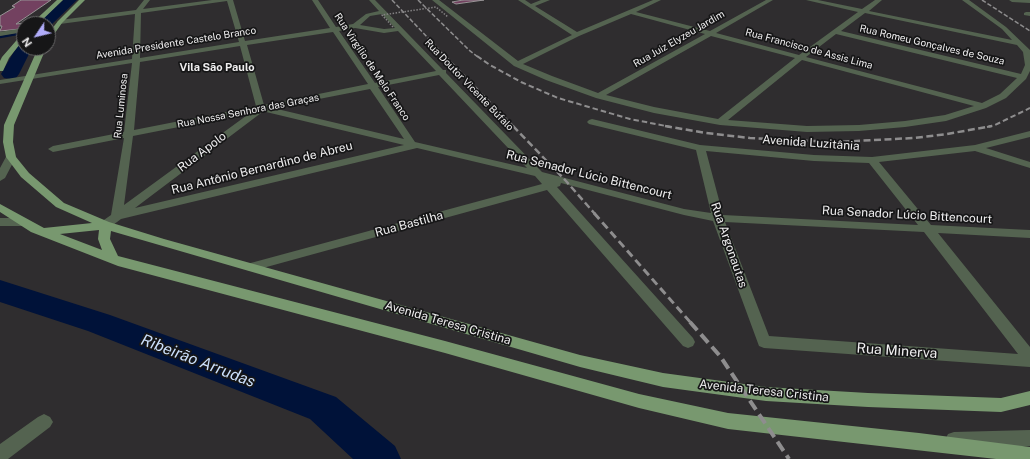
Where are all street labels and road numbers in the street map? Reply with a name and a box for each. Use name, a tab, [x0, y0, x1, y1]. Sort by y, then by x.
street label: Rua Juiz Elyzeu Jardim	[631, 8, 727, 70]
street label: Rua Virgílio de Melo Franco	[331, 11, 413, 123]
street label: Rua Romeu Gonçalves de Souza	[858, 22, 1006, 68]
street label: Avenida Presidente Castelo Branco	[95, 24, 257, 62]
street label: Rua Francisco de Assis Lima	[744, 26, 874, 72]
street label: Rua Doutor Vicente Búfalo	[422, 37, 516, 133]
street label: Rua Luminosa	[112, 73, 130, 139]
street label: Rua Nossa Senhora das Graças	[176, 91, 320, 131]
street label: Rua Apolo	[175, 129, 229, 175]
street label: Avenida Luzitânia	[762, 132, 860, 154]
street label: Rua Antônio Bernardino de Abreu	[170, 139, 354, 197]
street label: Rua Senador Lúcio Bittencourt	[505, 147, 673, 203]
street label: Rua Argonautas	[708, 200, 750, 290]
street label: Rua Senador Lúcio Bittencourt	[822, 203, 992, 227]
street label: Rua Bastilha	[373, 208, 445, 240]
street label: Avenida Teresa Cristina	[383, 298, 513, 348]
street label: Rua Minerva	[856, 340, 938, 362]
street label: Avenida Teresa Cristina	[698, 377, 830, 405]

